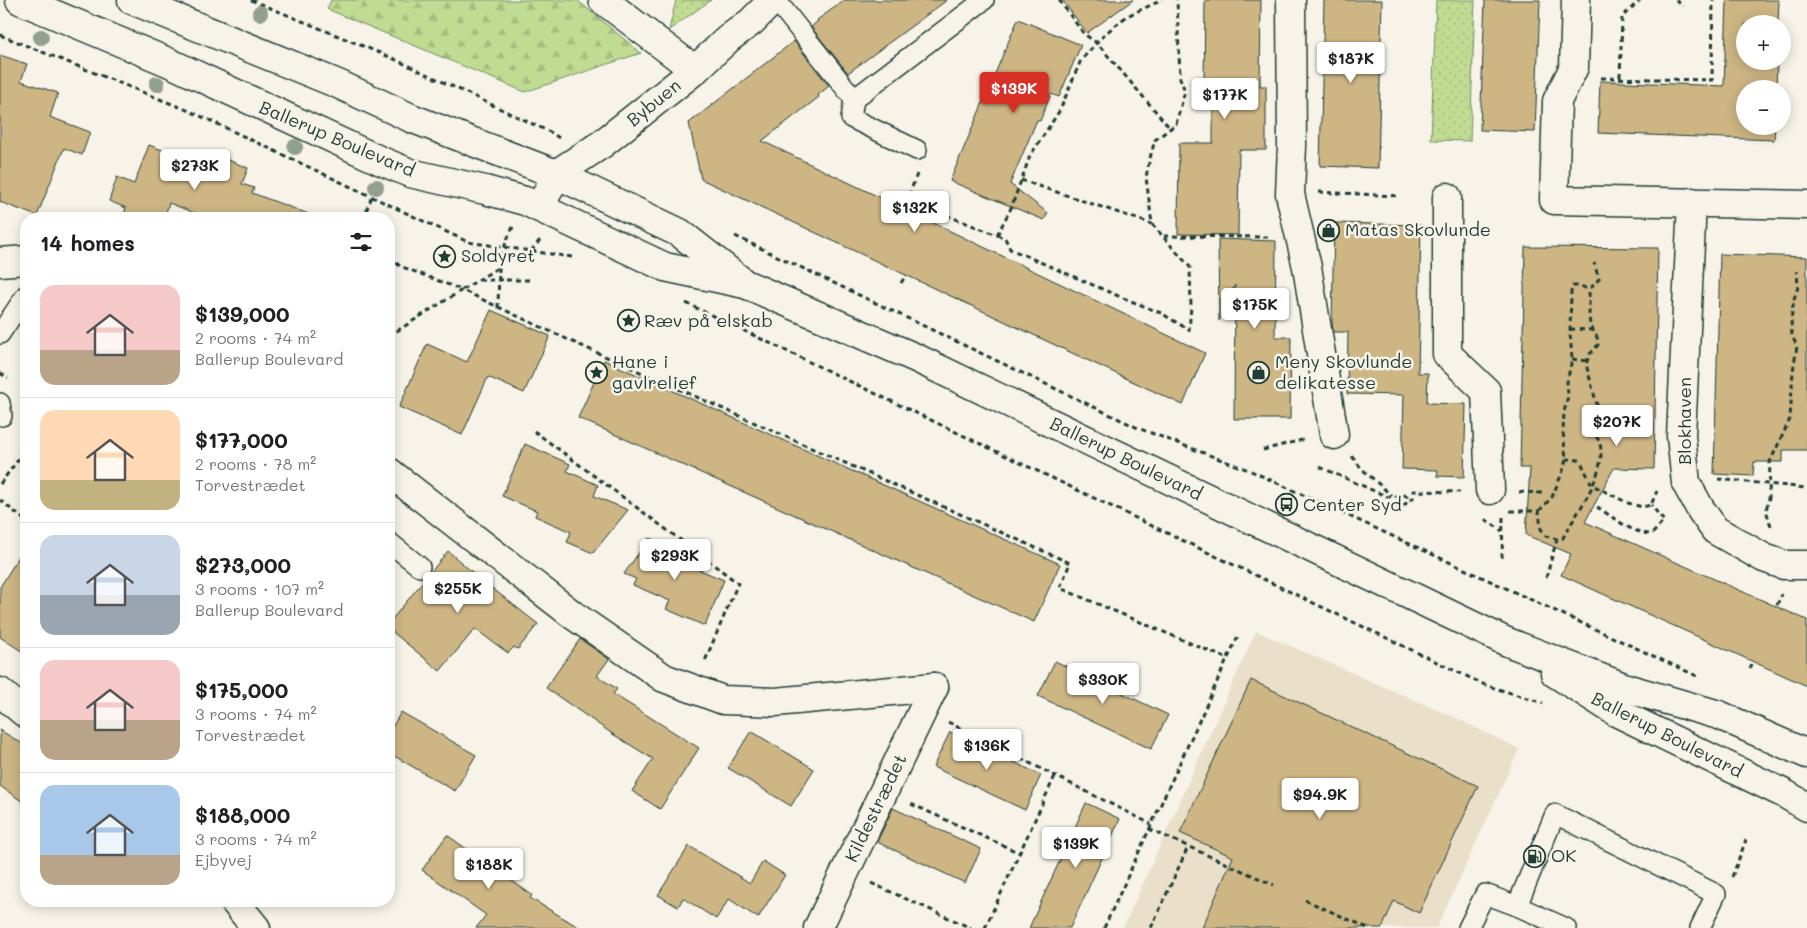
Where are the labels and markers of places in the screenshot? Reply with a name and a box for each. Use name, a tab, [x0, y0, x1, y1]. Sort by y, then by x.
pin: $187K	[1316, 42, 1386, 84]
pin: $139K	[979, 72, 1049, 114]
pin: $177K	[1190, 78, 1260, 120]
pin: $273K	[160, 148, 230, 191]
pin: $132K	[880, 190, 950, 233]
place label: Matas Skovlunde	[1345, 217, 1491, 241]
shop icon: Matas Skovlunde	[1317, 218, 1341, 242]
place label: Soldyret	[461, 243, 535, 267]
place icon: Soldyret	[433, 244, 457, 268]
pin: $175K	[1220, 288, 1290, 330]
place label: Ræv på elskab	[644, 308, 773, 332]
place icon: Ræv på elskab	[616, 309, 640, 333]
place label: Hane i gavlrelief	[612, 349, 697, 394]
place label: Meny Skovlunde delikatesse	[1275, 349, 1412, 394]
place icon: Hane i gavlrelief	[584, 360, 608, 384]
shop icon: Meny Skovlunde delikatesse	[1247, 360, 1271, 384]
pin: $207K	[1582, 404, 1652, 447]
place label: Center Syd	[1303, 492, 1402, 516]
bus stop icon: Center Syd	[1275, 493, 1299, 517]
pin: $293K	[640, 538, 710, 581]
pin: $255K	[423, 572, 493, 614]
pin: $330K	[1068, 662, 1138, 705]
pin: $136K	[952, 728, 1022, 771]
pin: $94.9K	[1279, 778, 1361, 820]
pin: $139K	[1041, 826, 1111, 869]
place label: OK	[1551, 843, 1576, 867]
fuel station icon: OK	[1523, 844, 1547, 868]
pin: $188K	[454, 848, 524, 890]

